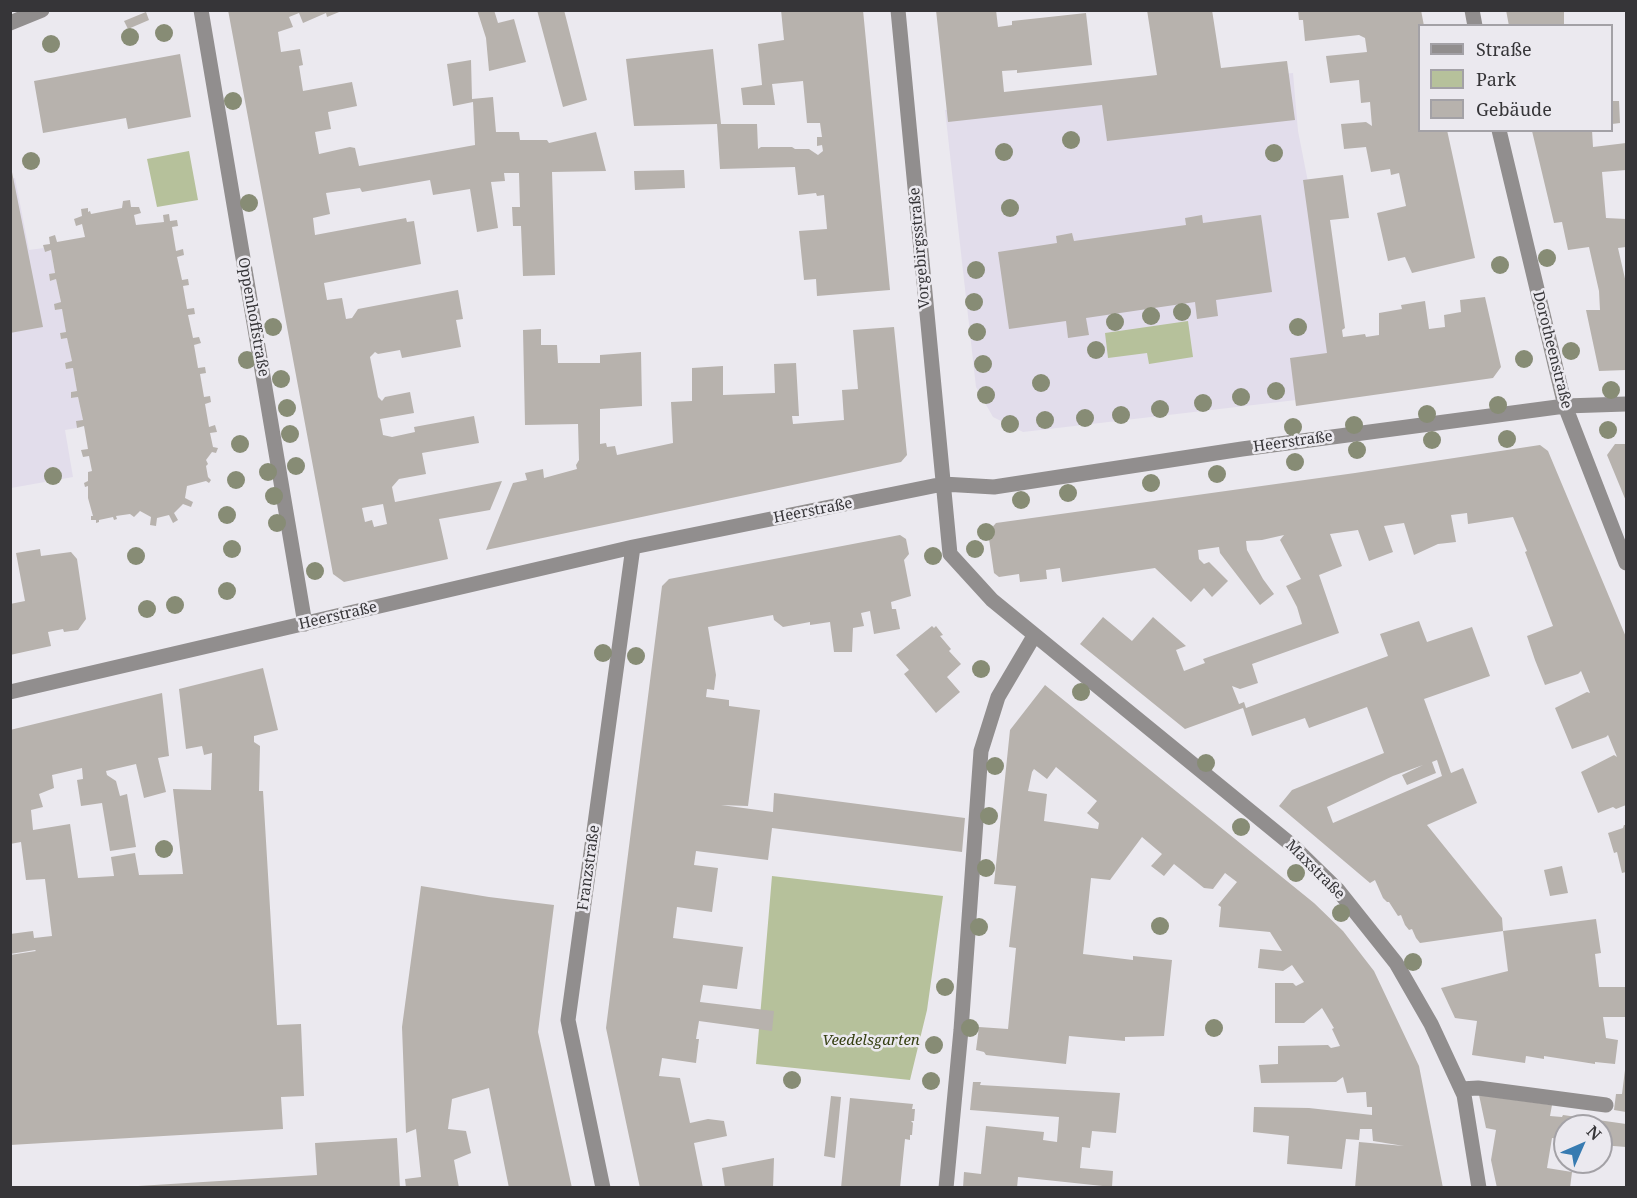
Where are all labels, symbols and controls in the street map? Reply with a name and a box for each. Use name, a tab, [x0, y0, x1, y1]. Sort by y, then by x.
legend	[1418, 24, 1613, 132]
text: Straße	[1476, 37, 1532, 61]
text: Park	[1476, 67, 1516, 91]
text: Gebäude	[1476, 97, 1552, 121]
street label: Vorgebirgsstraße	[906, 186, 934, 310]
street label: Oppenhoffstraße	[234, 256, 272, 378]
street label: Dorotheenstraße	[1529, 289, 1575, 411]
street label: Heerstraße	[1252, 428, 1334, 456]
street label: Heerstraße	[772, 495, 854, 527]
street label: Heerstraße	[297, 598, 379, 634]
street label: Franzstraße	[574, 824, 604, 912]
street label: Maxstraße	[1282, 837, 1348, 903]
park label: Veedelsgarten	[822, 1032, 920, 1050]
north arrow	[1553, 1114, 1613, 1174]
text: N	[1582, 1120, 1607, 1145]

